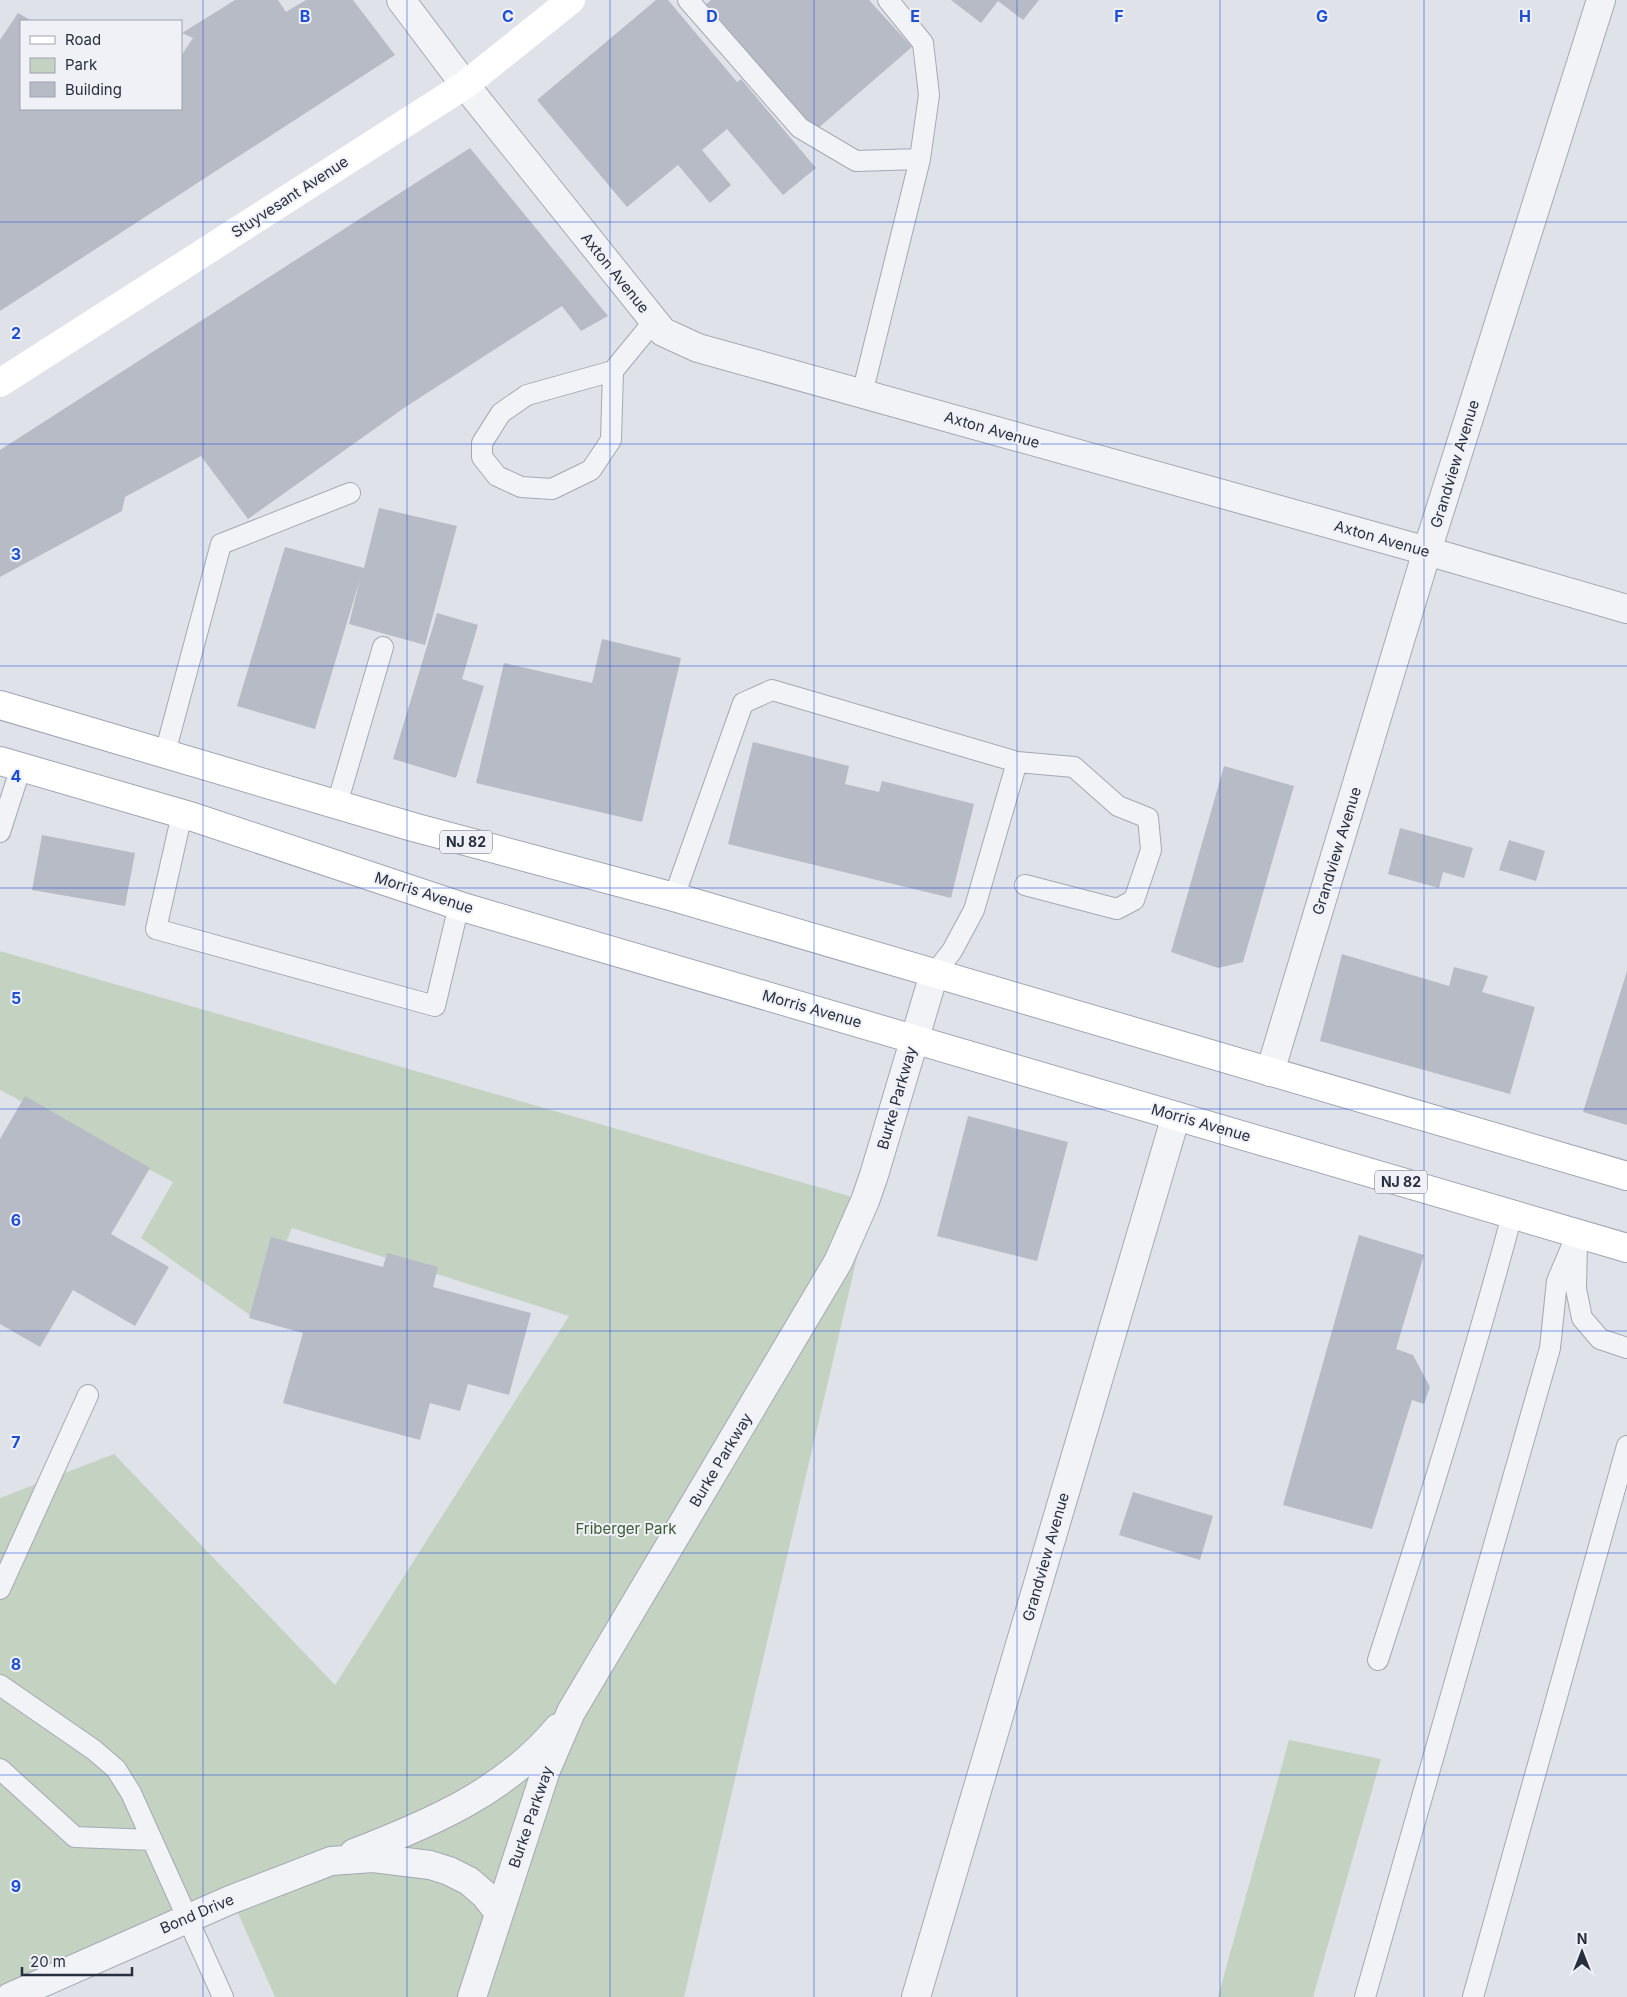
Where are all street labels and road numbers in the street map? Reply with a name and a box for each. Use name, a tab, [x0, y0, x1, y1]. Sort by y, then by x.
street label: Stuyvesant Avenue	[228, 152, 352, 242]
street label: Axton Avenue	[577, 228, 654, 317]
street label: Grandview Avenue	[1426, 397, 1483, 530]
street label: Axton Avenue	[942, 407, 1042, 452]
street label: Axton Avenue	[1332, 516, 1432, 561]
street label: Grandview Avenue	[1308, 784, 1365, 917]
road number: NJ 82	[440, 830, 492, 854]
street label: Morris Avenue	[372, 868, 476, 917]
street label: Morris Avenue	[760, 985, 864, 1032]
street label: Burke Parkway	[873, 1044, 920, 1152]
street label: Morris Avenue	[1149, 1099, 1253, 1146]
road number: NJ 82	[1375, 1170, 1427, 1194]
street label: Burke Parkway	[685, 1409, 756, 1510]
street label: Grandview Avenue	[1018, 1490, 1073, 1623]
street label: Burke Parkway	[504, 1763, 557, 1870]
street label: Bond Drive	[157, 1889, 237, 1938]

